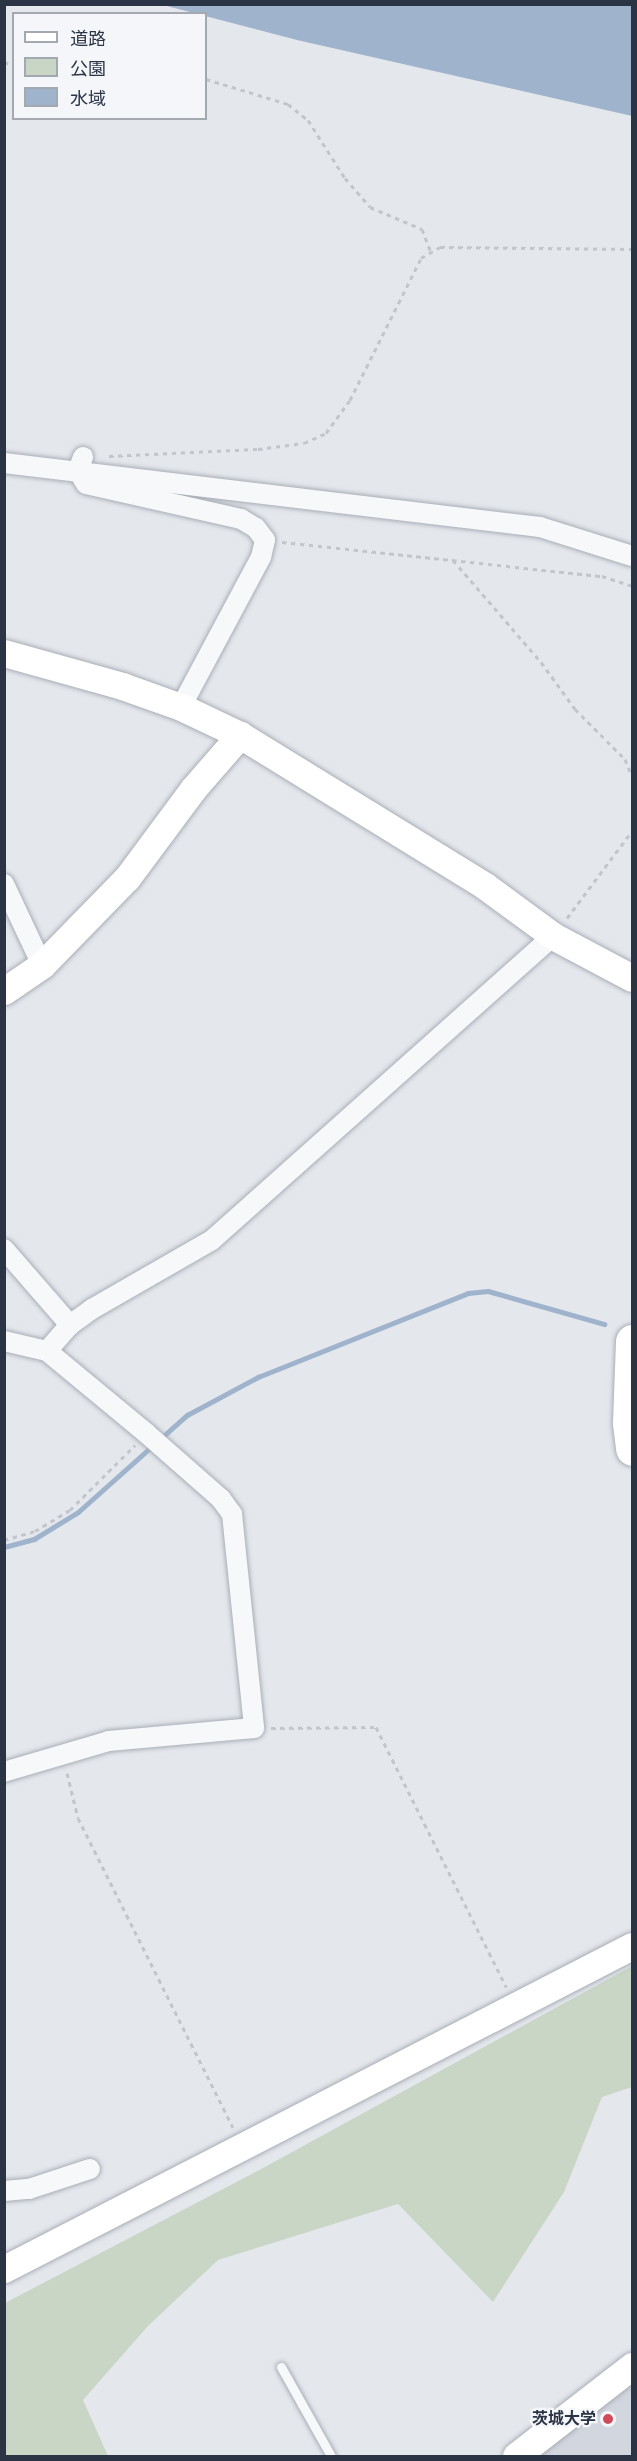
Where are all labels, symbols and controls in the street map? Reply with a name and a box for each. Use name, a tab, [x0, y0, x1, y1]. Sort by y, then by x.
legend	[12, 12, 207, 120]
text: 道路	[70, 28, 106, 50]
text: 公園	[70, 58, 106, 80]
text: 水域	[70, 88, 106, 110]
place label: 茨城大学	[532, 2409, 596, 2429]
marker: 茨城大学	[601, 2412, 615, 2426]

